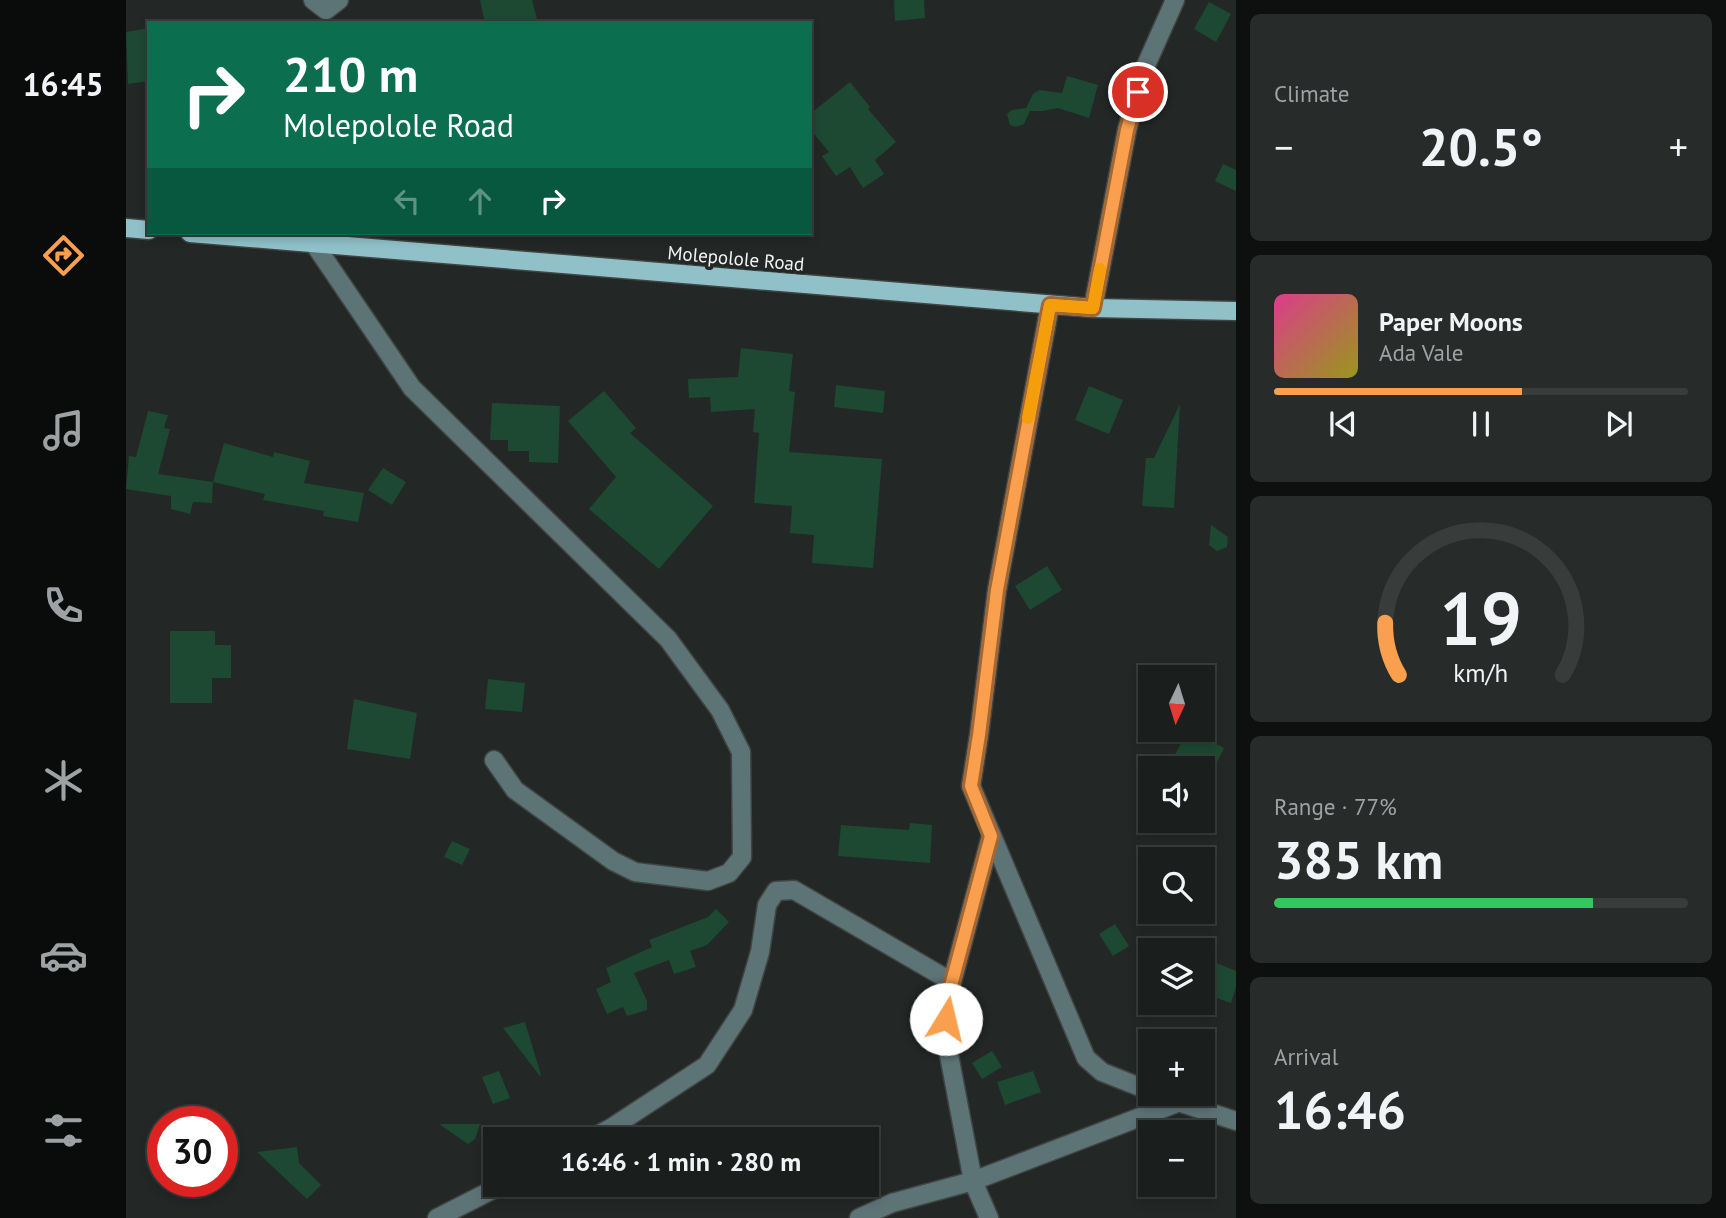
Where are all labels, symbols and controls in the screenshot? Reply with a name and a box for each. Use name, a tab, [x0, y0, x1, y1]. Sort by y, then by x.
text: 210 m	[283, 42, 418, 106]
icon: right	[168, 49, 259, 140]
pin	[1108, 62, 1168, 122]
text: 16:45	[22, 63, 104, 105]
icon: arrive	[1119, 73, 1157, 111]
text: Climate	[1274, 79, 1349, 108]
text: Molepolole Road	[283, 104, 514, 146]
text: 20.5°	[1419, 113, 1543, 180]
text: −	[1274, 122, 1293, 171]
text: +	[1669, 122, 1688, 171]
icon: left	[388, 182, 426, 220]
icon: ahead	[461, 182, 499, 220]
icon: right	[534, 182, 572, 220]
icon: directions	[39, 231, 88, 280]
street label: Molepolole Road	[667, 240, 805, 276]
text: Paper Moons	[1379, 305, 1523, 338]
text: Ada Vale	[1379, 338, 1463, 367]
icon: previous	[1324, 405, 1362, 443]
icon: pause	[1462, 405, 1500, 443]
icon: next	[1600, 405, 1638, 443]
icon: music	[39, 406, 88, 455]
text: 19	[1440, 571, 1522, 665]
icon: phone	[39, 581, 88, 630]
text: km/h	[1454, 657, 1508, 689]
north arrow	[1138, 665, 1214, 742]
map controls	[1138, 665, 1215, 1197]
icon: climate	[39, 756, 88, 805]
button: sound	[1138, 756, 1215, 833]
text: Range · 77%	[1274, 792, 1397, 821]
text: 385 km	[1274, 826, 1443, 893]
button: search	[1138, 847, 1215, 924]
icon: car	[39, 931, 88, 980]
button: layers	[1138, 938, 1215, 1015]
position arrow	[909, 982, 983, 1056]
button: +	[1138, 1029, 1215, 1106]
text: Arrival	[1274, 1042, 1338, 1071]
text: 16:46	[1274, 1076, 1406, 1143]
icon: filters	[39, 1106, 88, 1155]
speed limit sign: 30	[147, 1106, 238, 1197]
button: −	[1138, 1120, 1215, 1197]
text: 16:46 · 1 min · 280 m	[561, 1145, 801, 1178]

